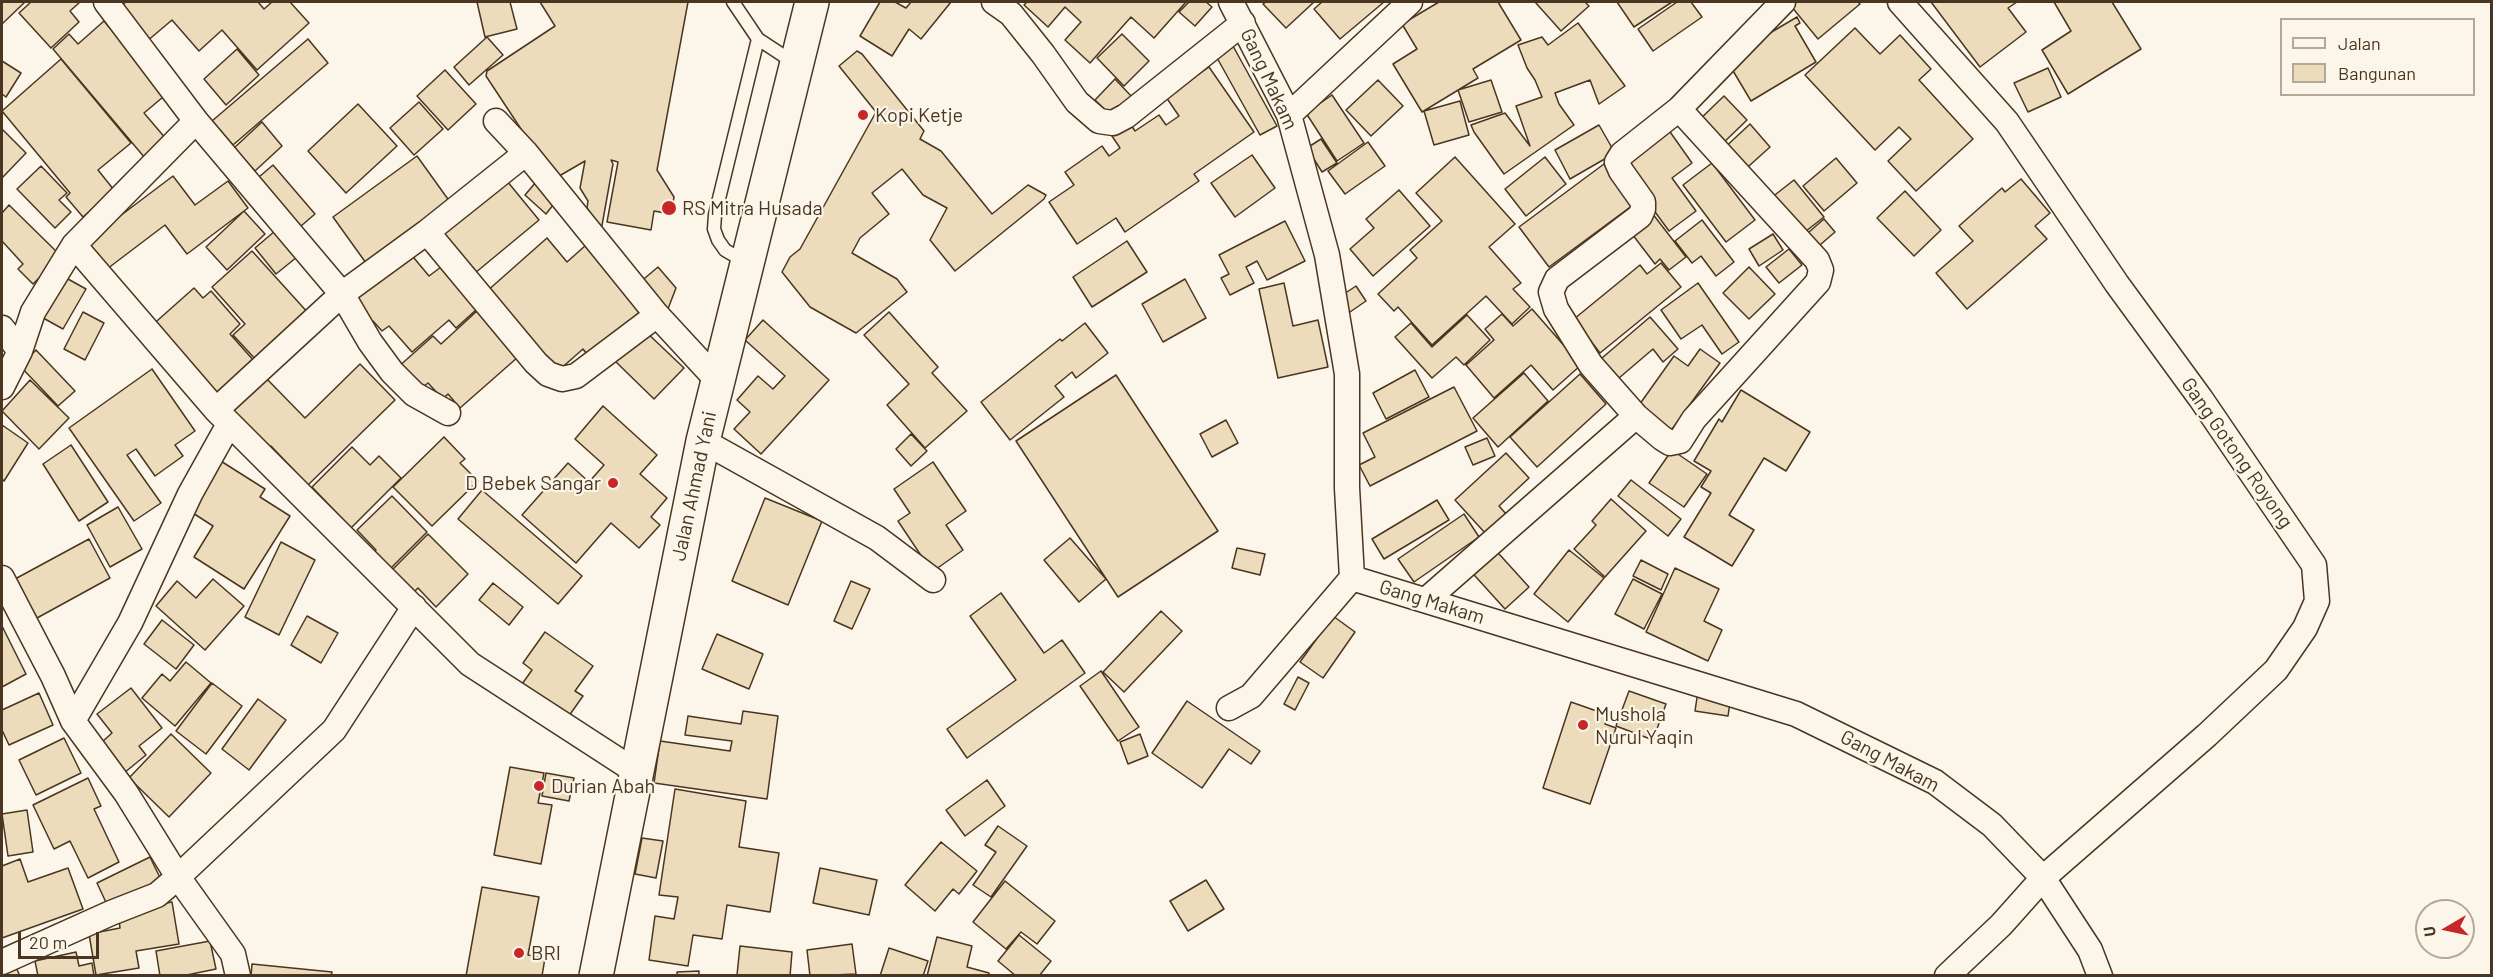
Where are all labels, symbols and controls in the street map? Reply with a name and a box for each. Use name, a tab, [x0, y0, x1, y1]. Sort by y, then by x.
legend	[2280, 18, 2475, 96]
street label: Gang Makam	[1235, 25, 1303, 133]
text: Jalan	[2338, 32, 2381, 54]
text: Bangunan	[2338, 62, 2416, 84]
place label: Kopi Ketje	[875, 103, 963, 127]
marker: Kopi Ketje	[856, 108, 870, 122]
place label: RS Mitra Husada	[682, 196, 823, 220]
marker: RS Mitra Husada	[660, 199, 678, 217]
street label: Gang Gotong Royong	[2176, 373, 2298, 533]
street label: Jalan Ahmad Yani	[666, 409, 722, 563]
place label: D Bebek Sangar	[465, 471, 601, 495]
marker: D Bebek Sangar	[606, 476, 620, 490]
street label: Gang Makam	[1376, 575, 1488, 629]
place label: Mushola Nurul Yaqin	[1595, 702, 1693, 749]
marker: Mushola Nurul Yaqin	[1576, 718, 1590, 732]
street label: Gang Makam	[1836, 725, 1944, 797]
place label: Durian Abah	[551, 774, 655, 798]
marker: Durian Abah	[532, 779, 546, 793]
north arrow	[2415, 899, 2475, 959]
scale bar	[21, 920, 102, 958]
text: U	[2419, 925, 2439, 938]
text: 20 m	[29, 931, 67, 953]
place label: BRI	[531, 941, 561, 965]
marker: BRI	[512, 946, 526, 960]

